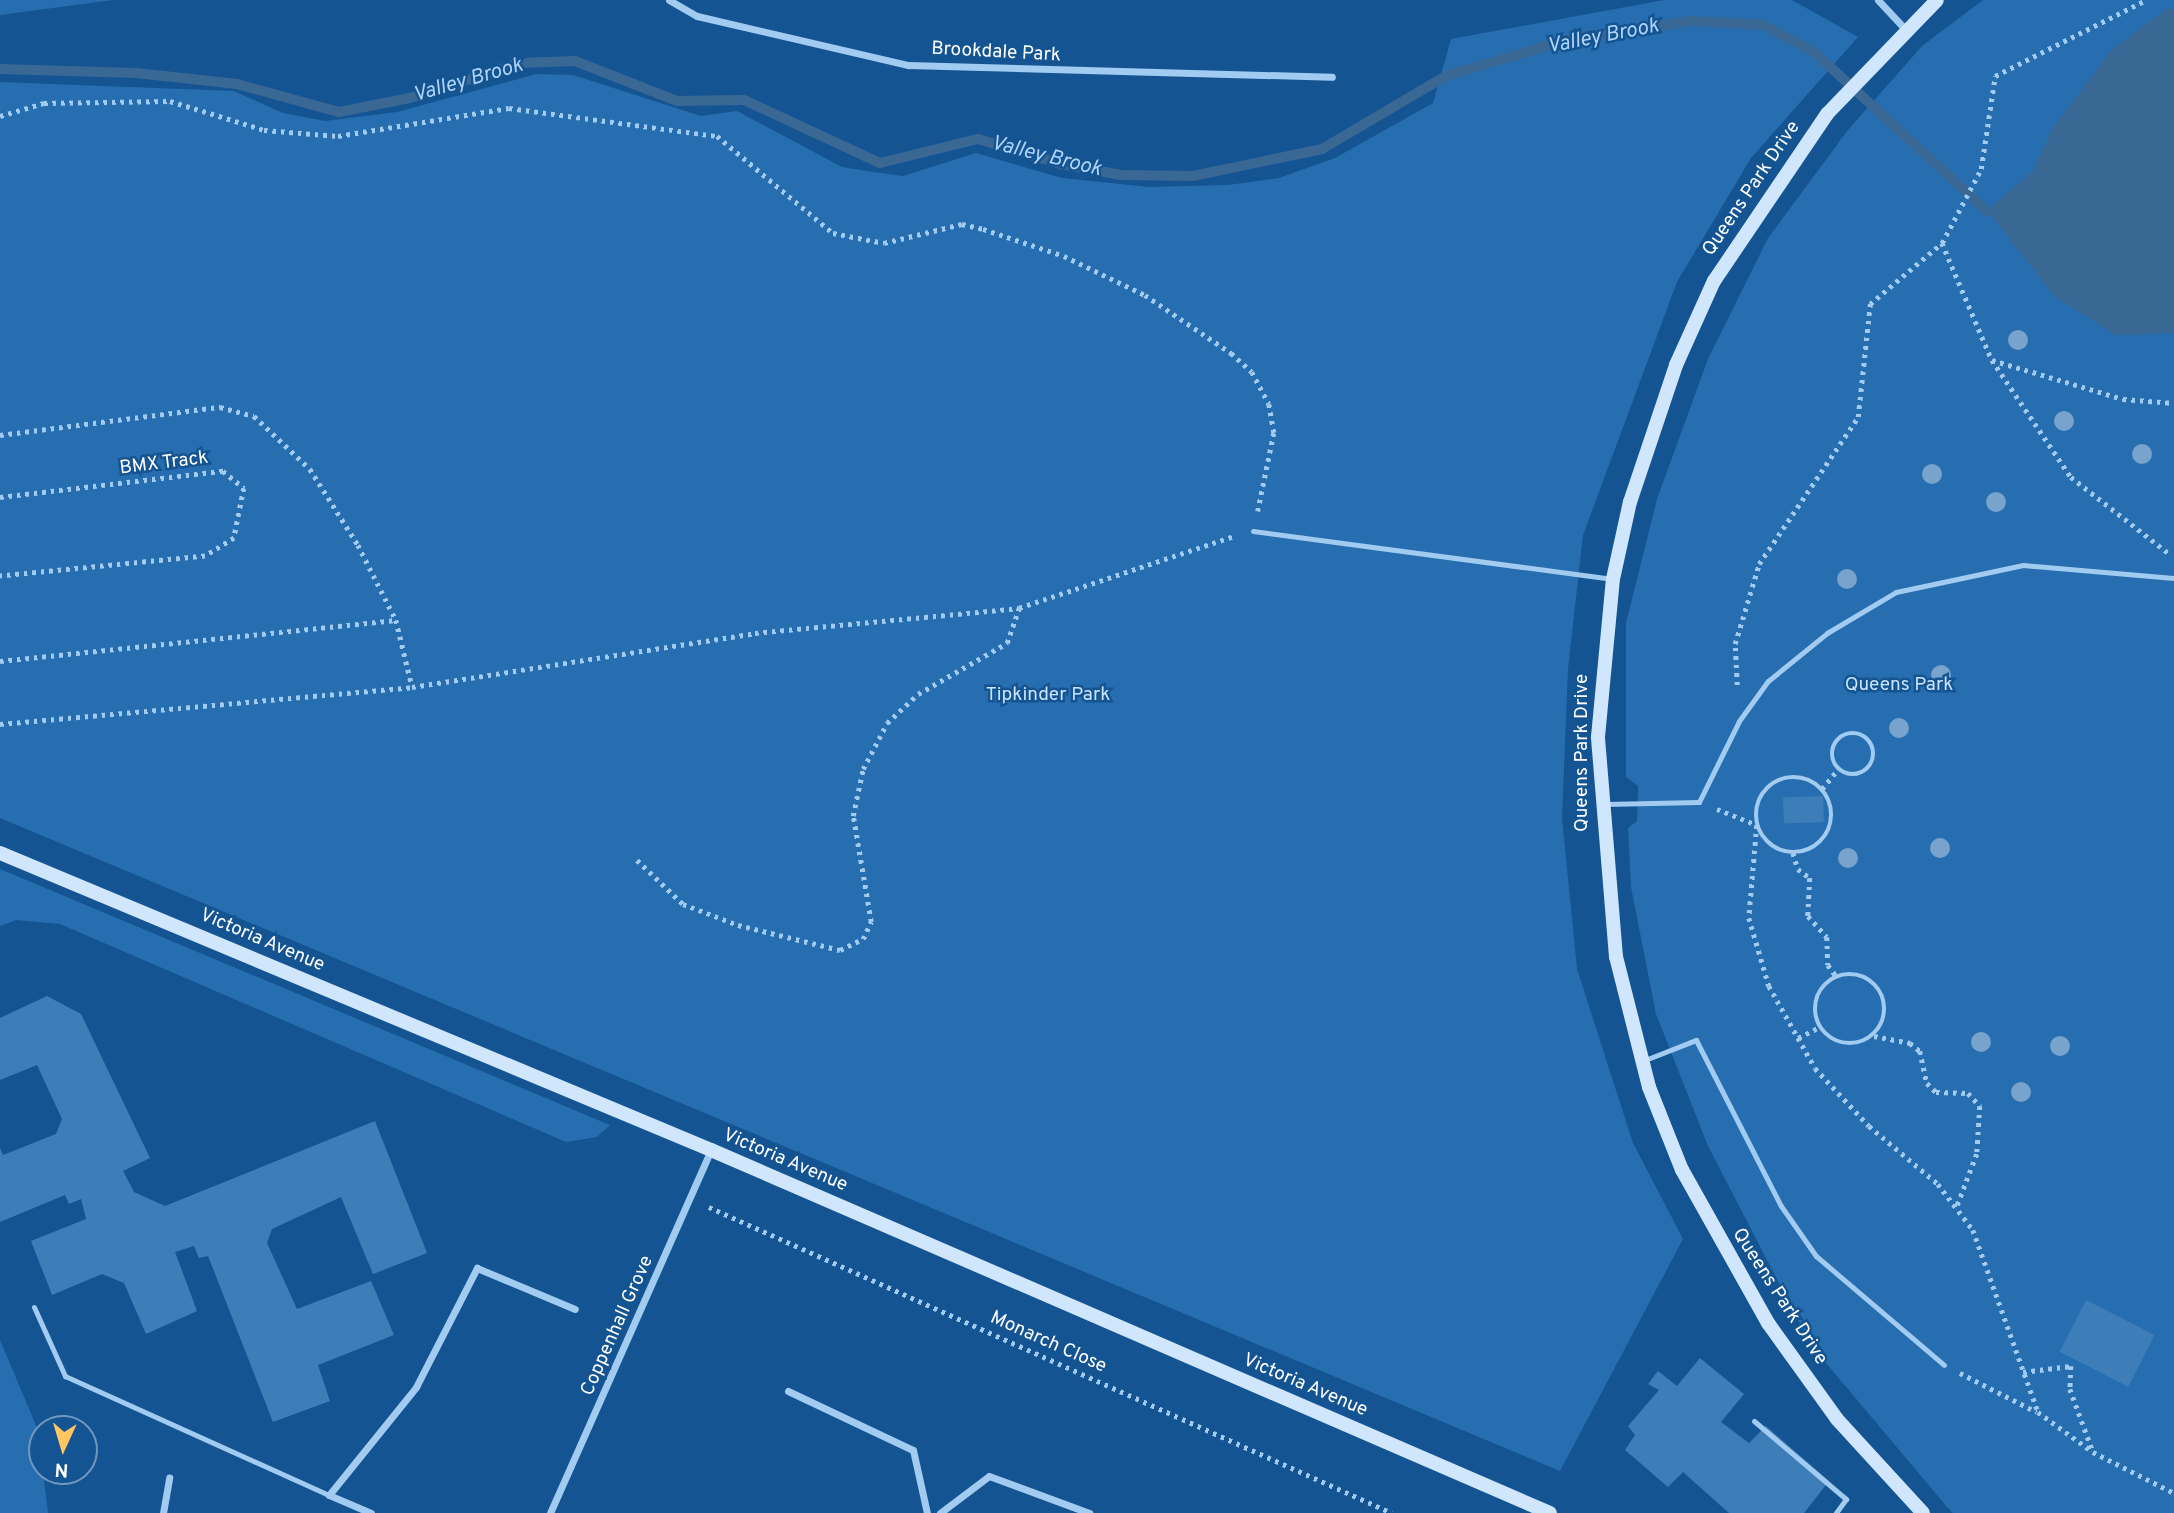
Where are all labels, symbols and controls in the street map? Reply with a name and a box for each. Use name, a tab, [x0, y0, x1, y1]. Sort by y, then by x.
water label: Valley Brook	[1545, 14, 1661, 60]
street label: Brookdale Park	[931, 38, 1061, 68]
water label: Valley Brook	[410, 53, 526, 109]
street label: Queens Park Drive	[1698, 117, 1806, 261]
water label: Valley Brook	[988, 131, 1104, 183]
street label: BMX Track	[118, 447, 210, 481]
street label: Queens Park Drive	[1572, 674, 1594, 832]
park label: Queens Park	[1845, 675, 1953, 697]
park label: Tipkinder Park	[986, 685, 1110, 707]
street label: Victoria Avenue	[196, 904, 328, 978]
street label: Victoria Avenue	[719, 1124, 851, 1198]
street label: Queens Park Drive	[1726, 1224, 1832, 1370]
street label: Coppenhall Grove	[577, 1252, 659, 1400]
street label: Monarch Close	[986, 1307, 1110, 1379]
street label: Victoria Avenue	[1239, 1349, 1371, 1423]
north arrow	[28, 1415, 98, 1485]
text: N	[54, 1457, 69, 1481]

